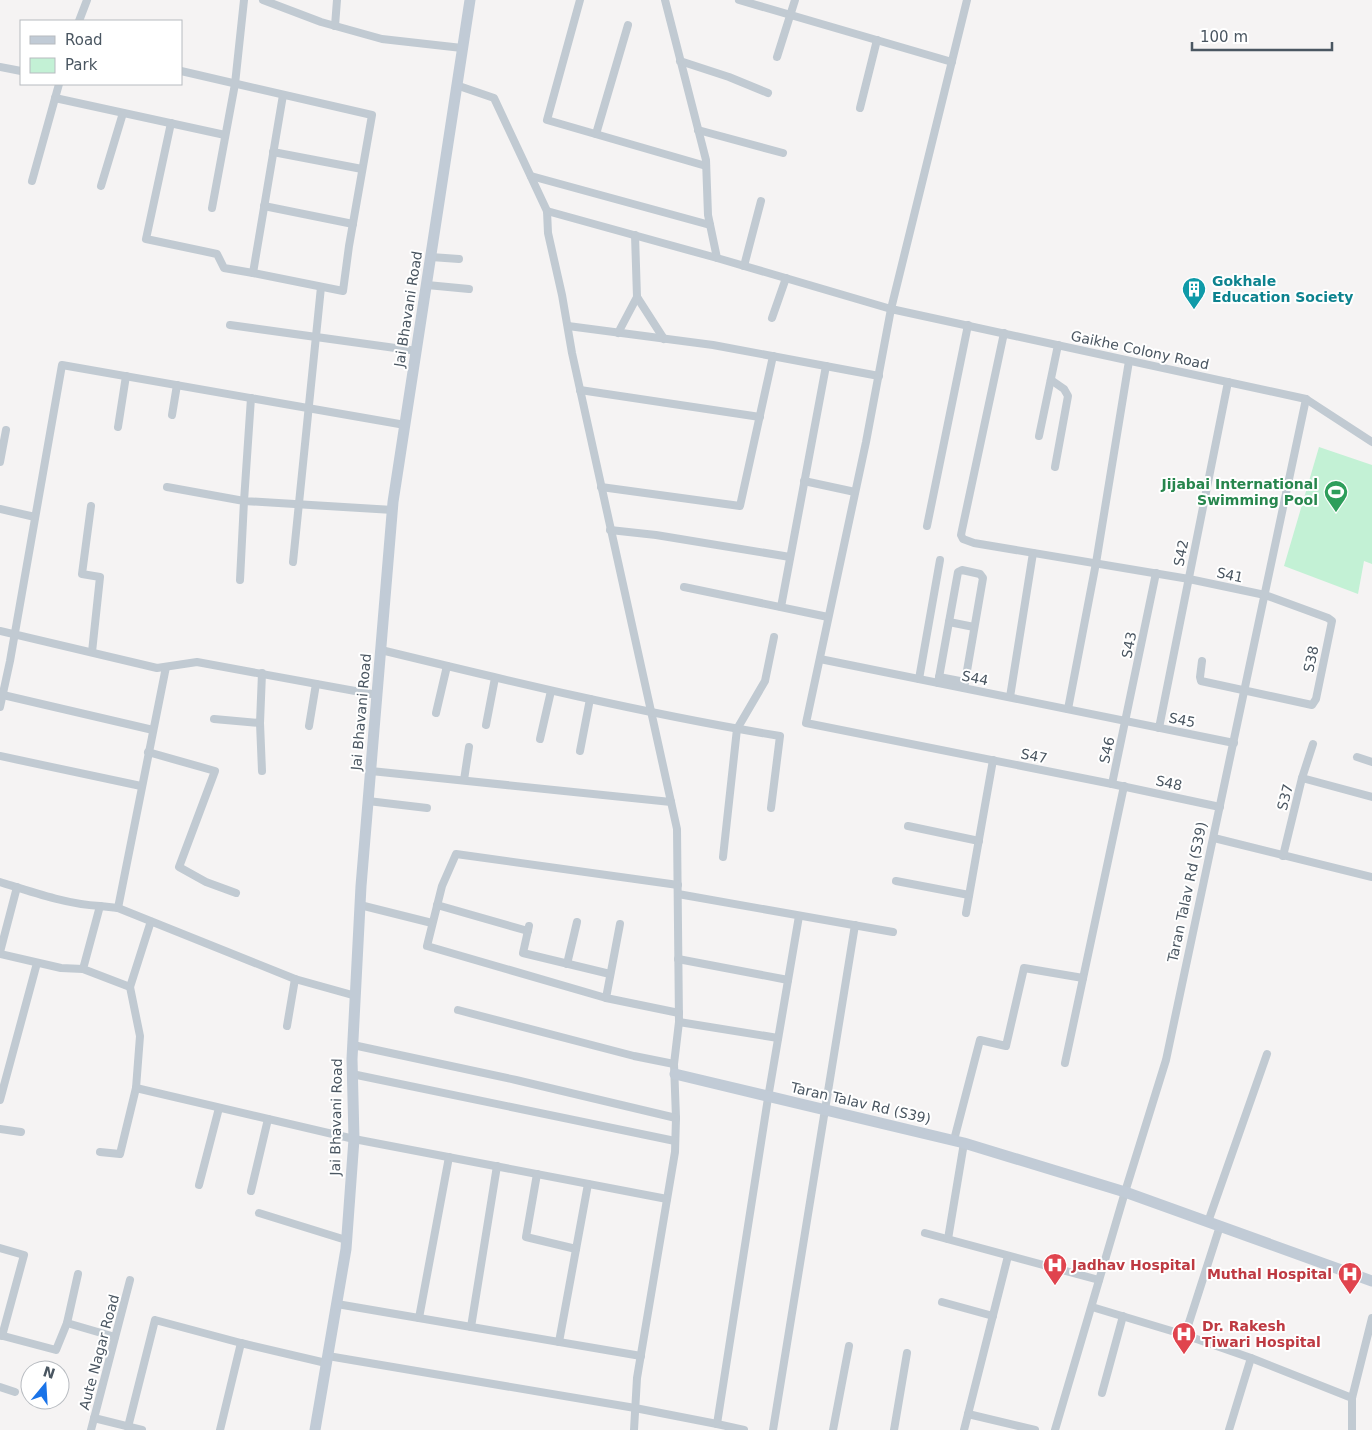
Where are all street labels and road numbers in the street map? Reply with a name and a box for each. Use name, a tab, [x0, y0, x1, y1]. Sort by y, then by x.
street label: Jai Bhavani Road	[391, 250, 425, 369]
street label: Gaikhe Colony Road	[1069, 328, 1211, 372]
street label: S42	[1171, 538, 1191, 568]
street label: S41	[1215, 564, 1245, 586]
street label: S43	[1119, 630, 1139, 660]
street label: S38	[1300, 644, 1322, 674]
street label: Jai Bhavani Road	[348, 653, 374, 772]
street label: S44	[960, 668, 990, 688]
street label: S45	[1167, 710, 1197, 730]
street label: S46	[1096, 735, 1118, 765]
street label: S47	[1019, 746, 1049, 766]
street label: S48	[1154, 772, 1184, 794]
street label: S37	[1274, 782, 1296, 812]
street label: Taran Talav Rd (S39)	[1164, 820, 1210, 965]
street label: Jai Bhavani Road	[327, 1058, 345, 1177]
street label: Taran Talav Rd (S39)	[788, 1079, 933, 1127]
street label: Aute Nagar Road	[76, 1293, 122, 1411]

